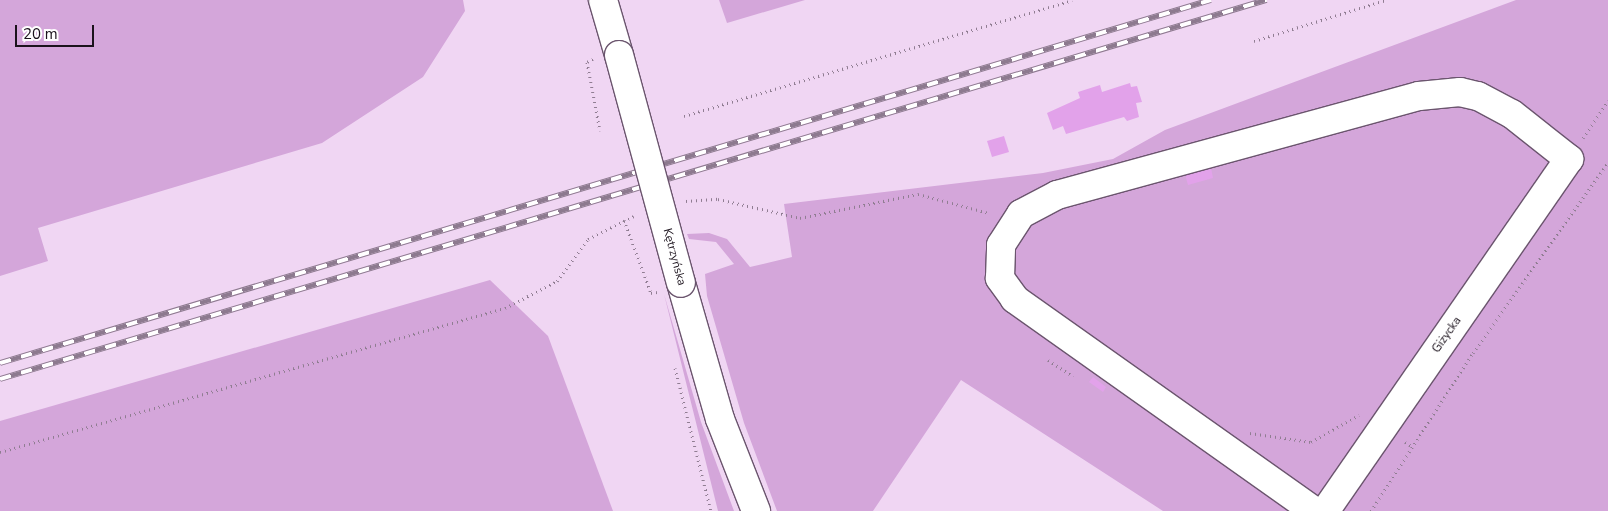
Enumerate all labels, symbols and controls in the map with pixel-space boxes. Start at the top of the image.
scale bar [18,15,96,47]
text: 20 m [23,24,58,44]
street label: Kętrzyńska [659,227,689,287]
street label: Giżycka [1429,314,1465,356]

